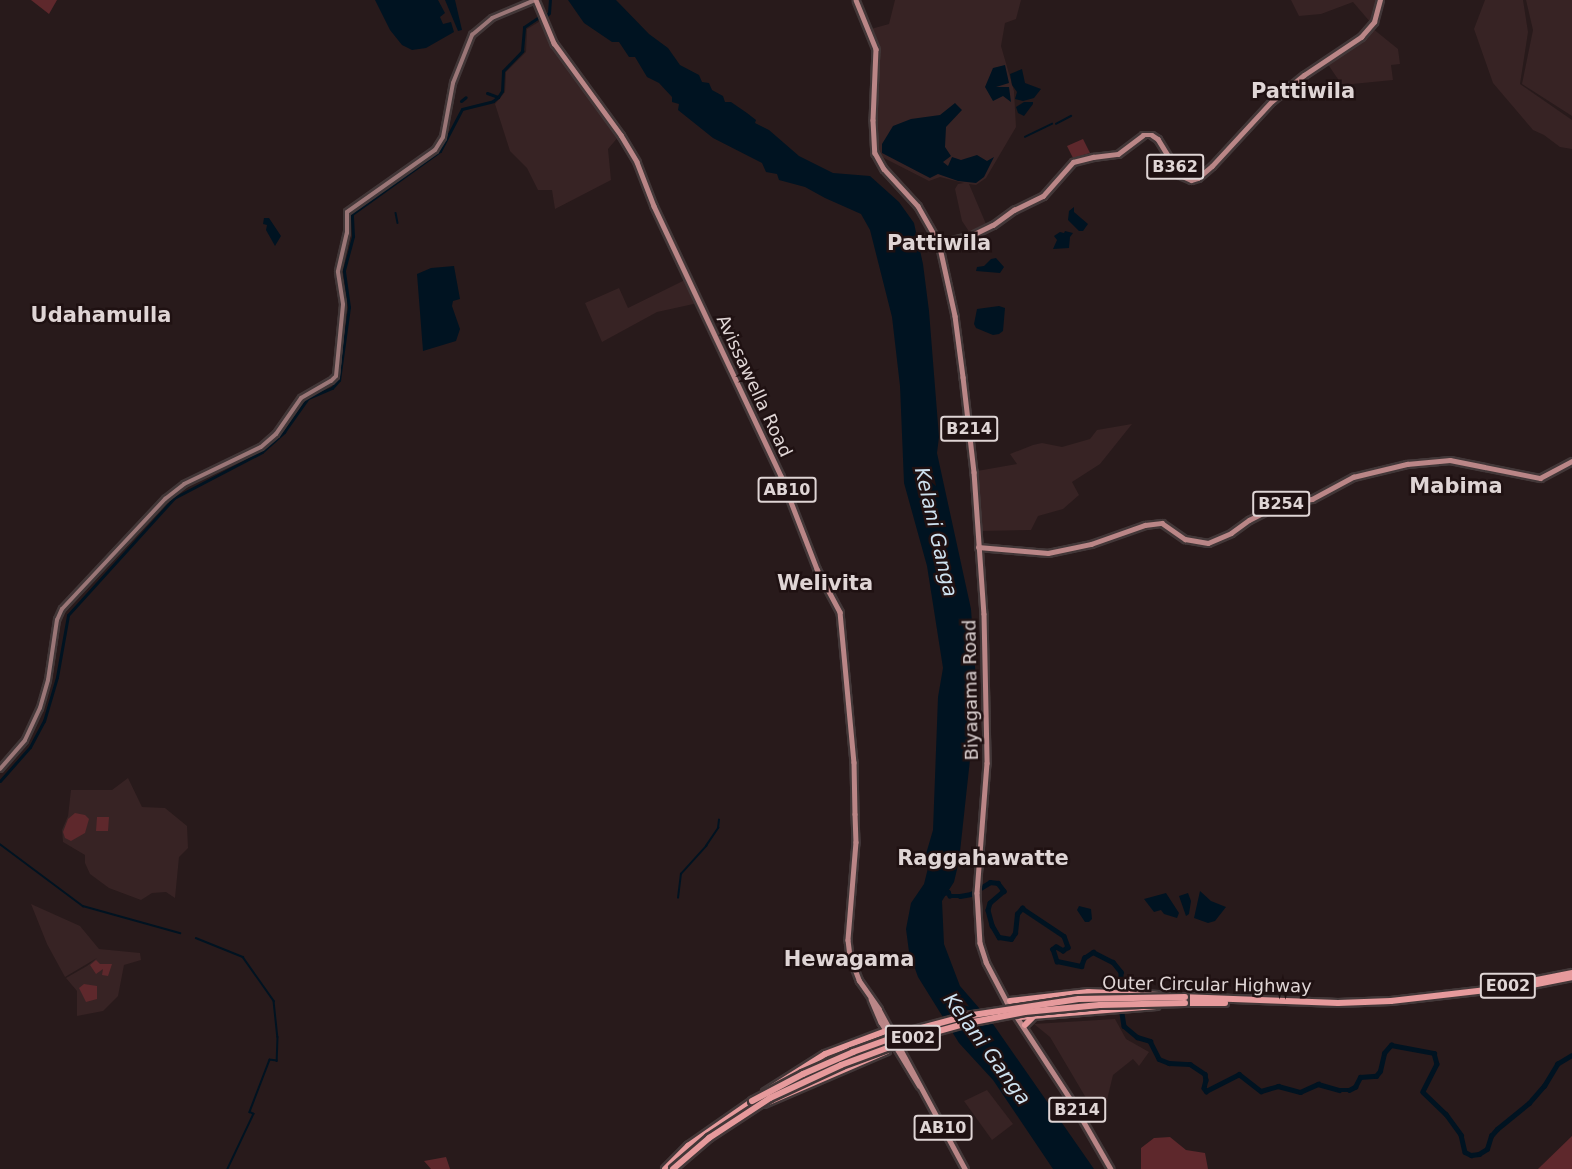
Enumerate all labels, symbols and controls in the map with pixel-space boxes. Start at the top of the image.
district label: Pattiwila [1251,78,1355,104]
road number: B362 [1145,154,1205,180]
district label: Pattiwila [887,230,991,256]
district label: Udahamulla [31,302,171,328]
street label: Avissawella Road [712,311,796,461]
road number: B214 [939,416,999,442]
water label: Kelani Ganga [909,465,963,599]
district label: Mabima [1409,473,1503,499]
road number: AB10 [757,477,817,503]
road number: B254 [1251,491,1311,517]
district label: Welivita [777,570,873,596]
street label: Biyagama Road [959,619,983,761]
district label: Raggahawatte [897,845,1069,871]
district label: Hewagama [784,946,914,972]
street label: Outer Circular Highway [1102,972,1312,998]
road number: E002 [1480,973,1537,999]
water label: Kelani Ganga [938,988,1036,1110]
road number: E002 [884,1025,942,1051]
road number: B214 [1047,1097,1107,1123]
road number: AB10 [913,1115,973,1141]

